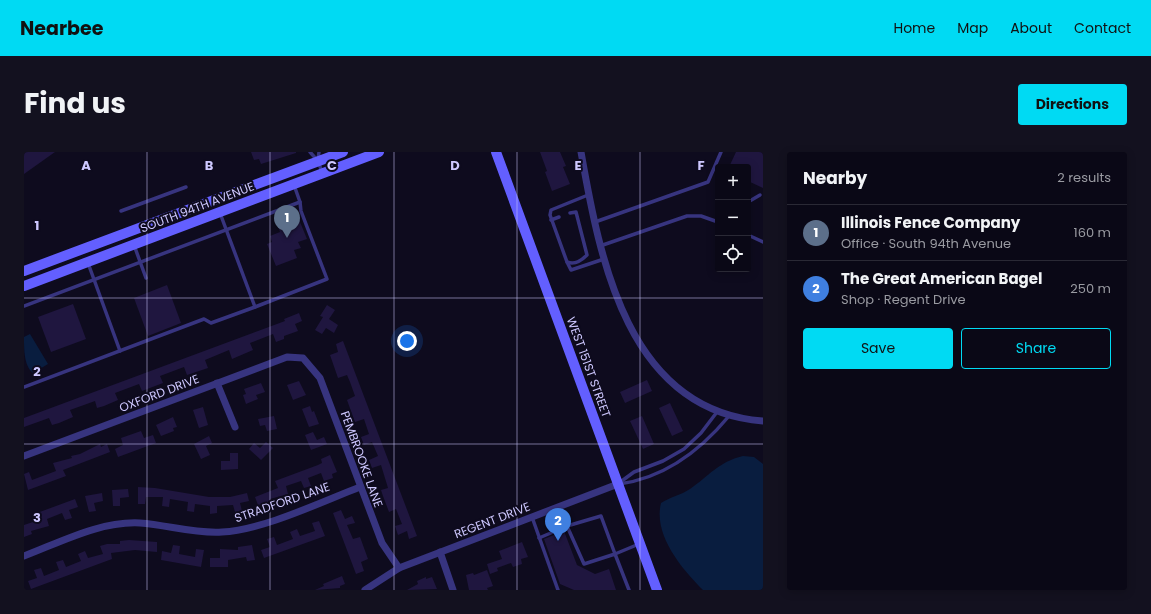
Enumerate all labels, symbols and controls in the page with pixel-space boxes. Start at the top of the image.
text: Nearbee [20,15,103,42]
text: Home [893,18,935,38]
text: Map [957,18,988,38]
text: About [1010,18,1052,38]
text: Contact [1074,18,1131,38]
text: Find us [24,84,126,123]
button: Directions [1018,84,1127,125]
text: A [81,156,91,175]
text: B [205,156,214,175]
text: C [327,156,337,175]
text: D [450,156,460,175]
text: E [574,156,582,175]
text: F [697,156,705,175]
map controls [715,164,751,272]
button: + [715,164,751,200]
text: Nearby [803,166,867,190]
text: 2 results [1057,168,1111,187]
street label: SOUTH 94TH AVENUE [138,177,256,237]
button: − [715,200,751,236]
pin: 1 [274,205,300,238]
text: Illinois Fence Company [841,212,1020,233]
text: 1 [35,216,39,235]
text: 1 [814,223,818,242]
text: 160 m [1074,223,1111,242]
text: Office · South 94th Avenue [841,234,1011,253]
button: locate [715,236,751,272]
text: The Great American Bagel [841,268,1042,289]
text: 2 [812,279,820,298]
text: 250 m [1070,279,1111,298]
text: Shop · Regent Drive [841,290,966,309]
street label: WEST 151ST STREET [563,314,615,420]
button: Save [803,328,953,369]
button: Share [961,328,1111,369]
your location [397,331,417,351]
text: 2 [33,362,41,381]
street label: OXFORD DRIVE [117,370,201,416]
street label: PEMBROOKE LANE [337,408,387,510]
street label: STRADFORD LANE [232,478,332,526]
street label: REGENT DRIVE [452,498,532,542]
text: 3 [33,508,41,527]
pin: 2 [545,508,571,541]

